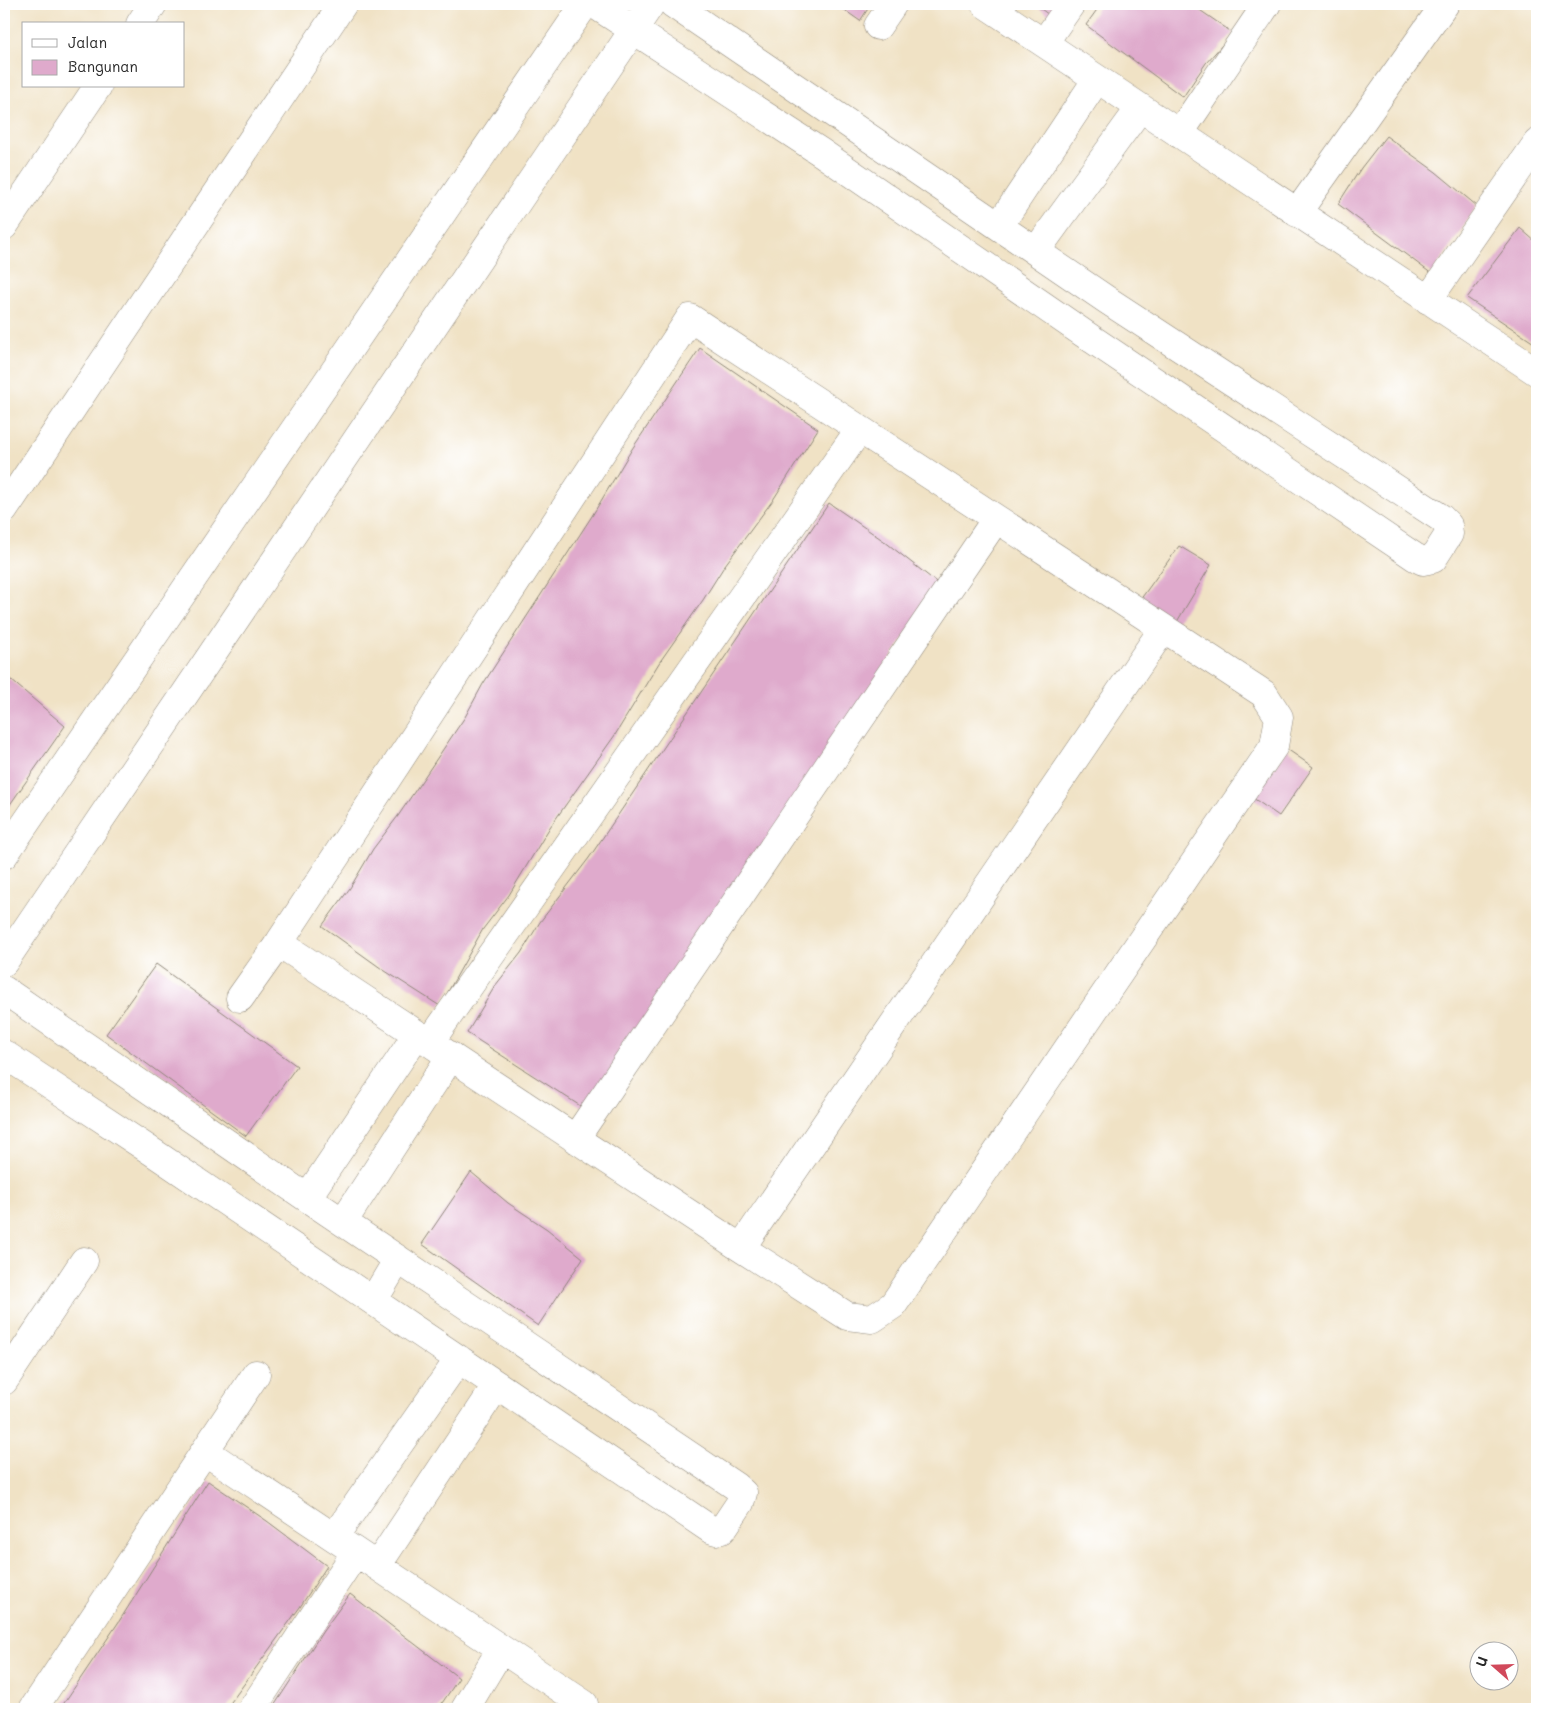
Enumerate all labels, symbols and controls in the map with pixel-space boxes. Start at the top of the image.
legend [22,22,185,88]
text: Jalan [68,32,107,52]
text: Bangunan [68,56,138,76]
north arrow [1468,1640,1518,1690]
text: U [1471,1654,1492,1669]

